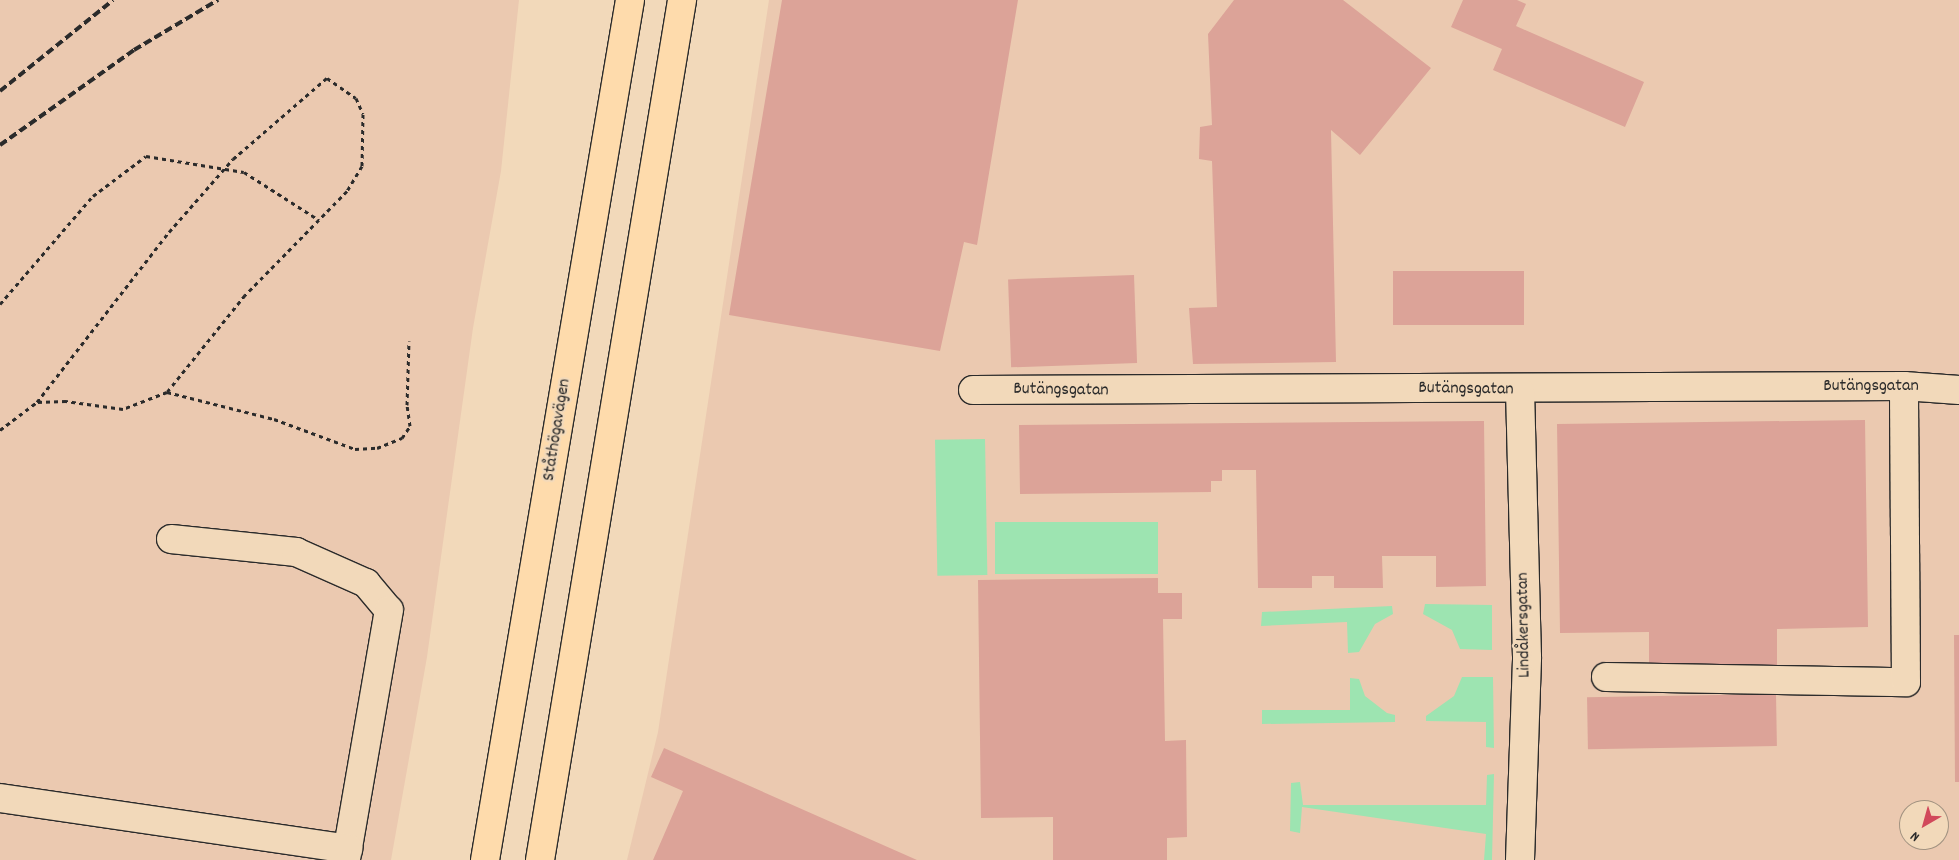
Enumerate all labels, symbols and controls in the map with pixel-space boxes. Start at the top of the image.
street label: Butängsgatan [1823,376,1919,398]
street label: Ståthögavägen [539,377,577,483]
street label: Butängsgatan [1418,378,1514,402]
street label: Butängsgatan [1013,379,1109,403]
street label: Lindåkersgatan [1513,572,1537,678]
north arrow [1899,800,1949,850]
text: N [1907,826,1924,846]

